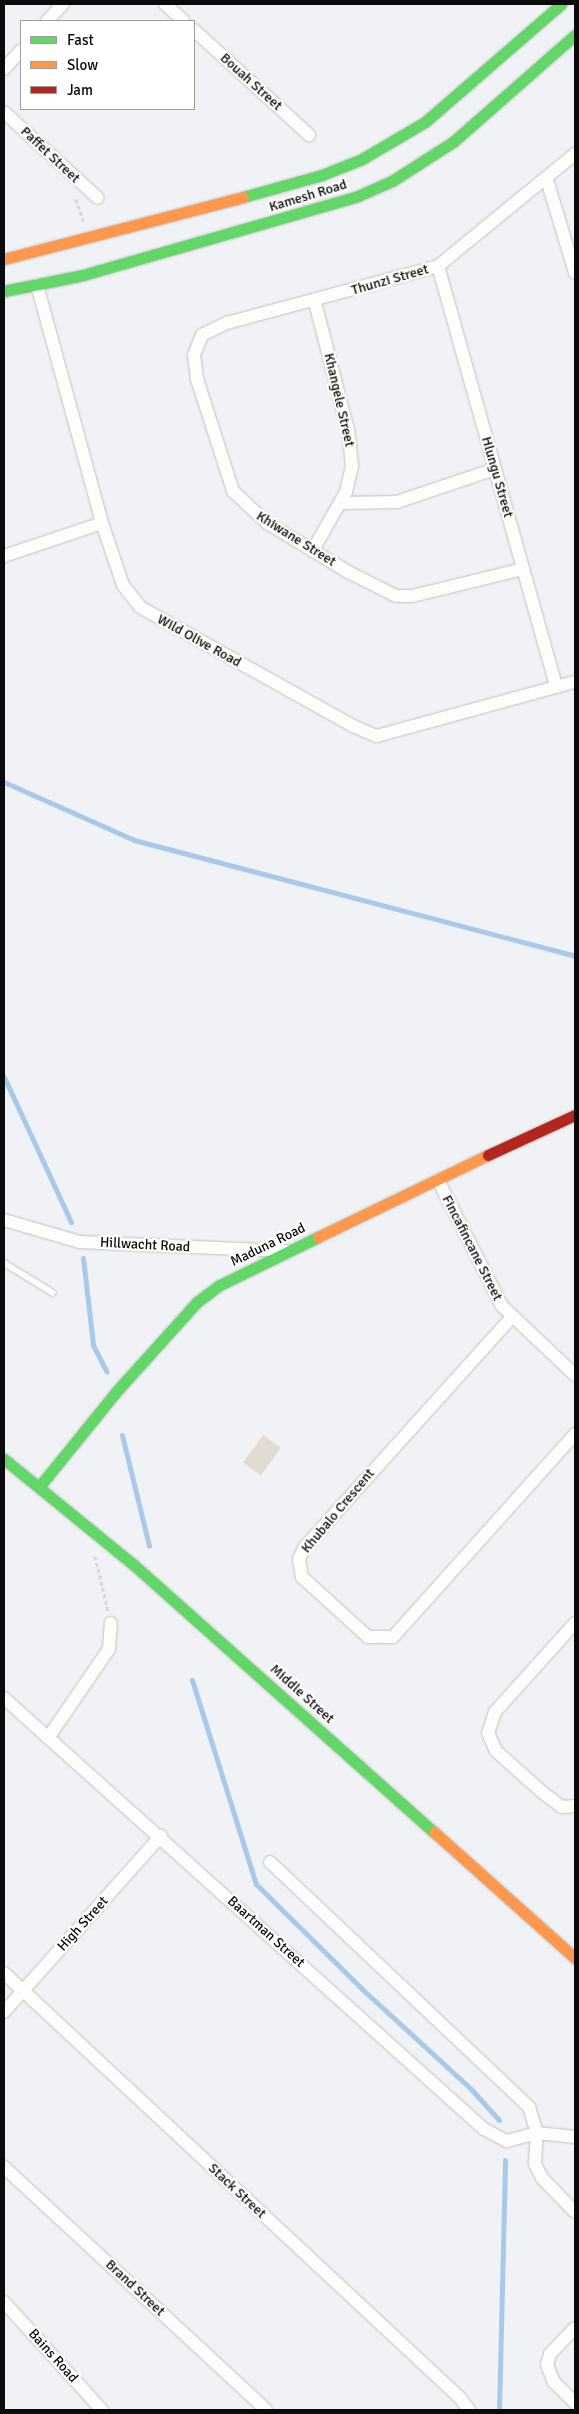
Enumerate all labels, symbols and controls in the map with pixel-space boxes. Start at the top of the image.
legend [20,20,195,110]
text: Fast [67,31,94,49]
street label: Bouah Street [217,50,285,114]
text: Slow [67,56,98,74]
text: Jam [67,81,93,99]
street label: Paffet Street [17,123,83,187]
street label: Kamesh Road [267,176,349,216]
street label: Thunzi Street [350,261,430,299]
street label: Khangele Street [320,352,358,448]
street label: Hlungu Street [477,435,517,519]
street label: Khiwane Street [253,508,339,570]
street label: Wild Olive Road [154,611,244,671]
street label: Fincafincane Street [438,1192,506,1304]
street label: Maduna Road [228,1220,308,1270]
street label: Hillwacht Road [99,1234,191,1256]
street label: Khubalo Crescent [298,1465,378,1557]
street label: Middle Street [266,1661,338,1727]
street label: High Street [54,1893,112,1955]
street label: Baartman Street [224,1893,308,1971]
street label: Stack Street [205,2160,269,2222]
street label: Brand Street [102,2256,168,2320]
street label: Bains Road [25,2326,81,2386]

